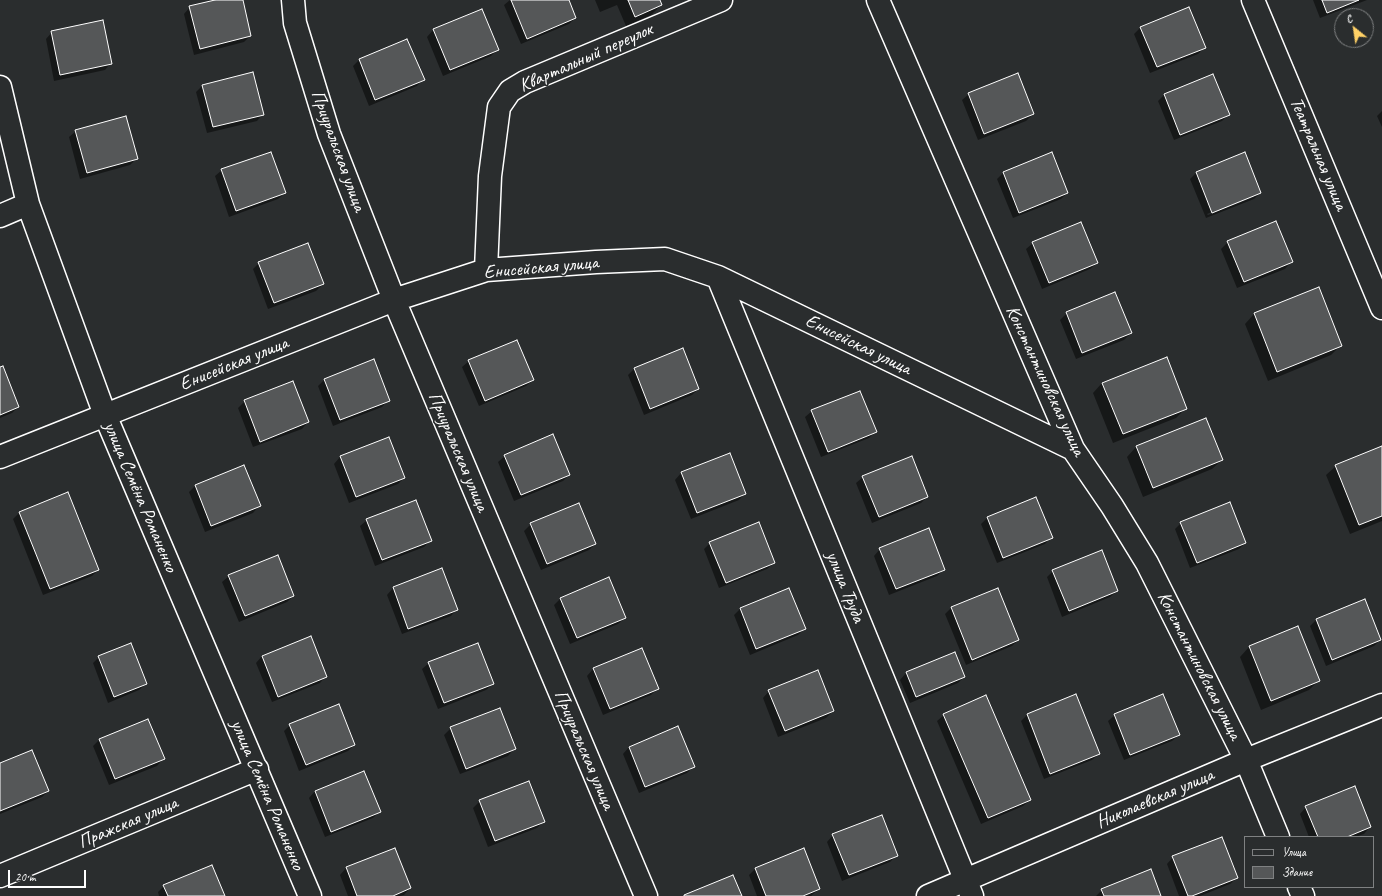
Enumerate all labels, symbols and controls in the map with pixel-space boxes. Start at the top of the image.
north arrow [1334,8,1374,48]
text: С [1343,11,1354,26]
street label: Квартальный переулок [516,18,656,98]
street label: Приуральская улица [305,87,371,215]
street label: Театральная улица [1284,94,1352,214]
street label: Енисейская улица [483,252,599,284]
street label: Константиновская улица [1000,302,1090,460]
street label: Енисейская улица [801,310,915,380]
street label: Енисейская улица [176,332,292,396]
street label: Приуральская улица [423,389,493,515]
street label: улица Семёна Романенко [98,418,182,576]
street label: улица Труда [820,548,870,626]
street label: Константиновская улица [1152,588,1246,744]
street label: Приуральская улица [549,687,619,813]
street label: улица Семёна Романенко [225,716,309,874]
street label: Николаевская улица [1093,764,1217,834]
street label: Пражская улица [75,792,181,854]
legend [1244,836,1374,888]
text: Улица [1282,844,1306,860]
scale bar [10,862,88,888]
text: Здание [1282,864,1312,880]
text: 20 m [15,869,35,885]

